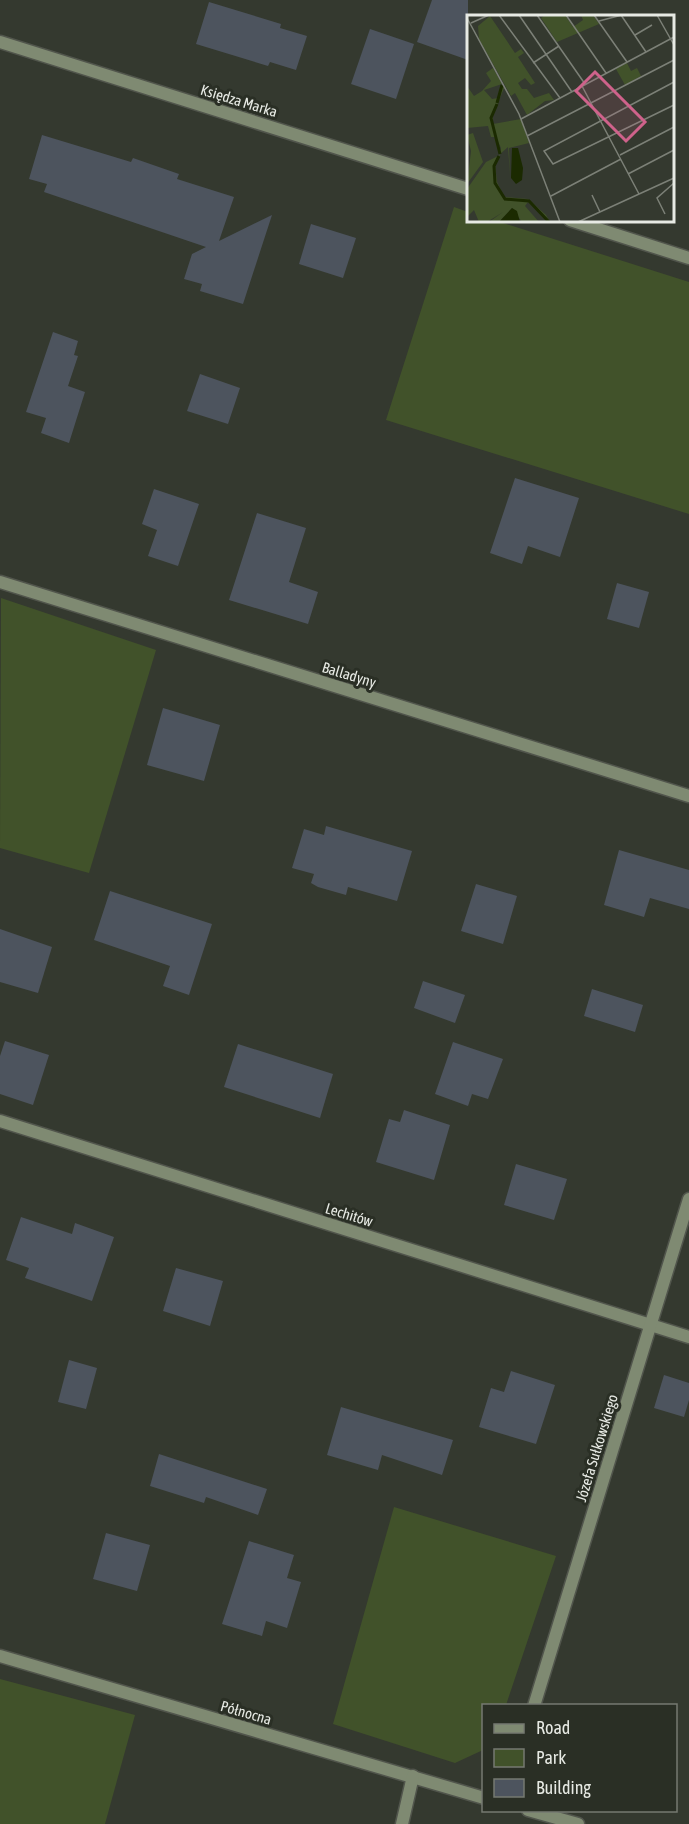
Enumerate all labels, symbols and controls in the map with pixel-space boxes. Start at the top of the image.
inset map [467,15,674,222]
street label: Księdza Marka [199,81,280,120]
street label: Balladyny [320,658,378,691]
street label: Lechitów [323,1199,375,1230]
street label: Józefa Sułkowskiego [572,1392,621,1504]
street label: Północna [219,1697,274,1728]
legend [482,1704,677,1812]
text: Road [536,1717,570,1738]
text: Park [536,1747,566,1768]
text: Building [536,1777,591,1798]

